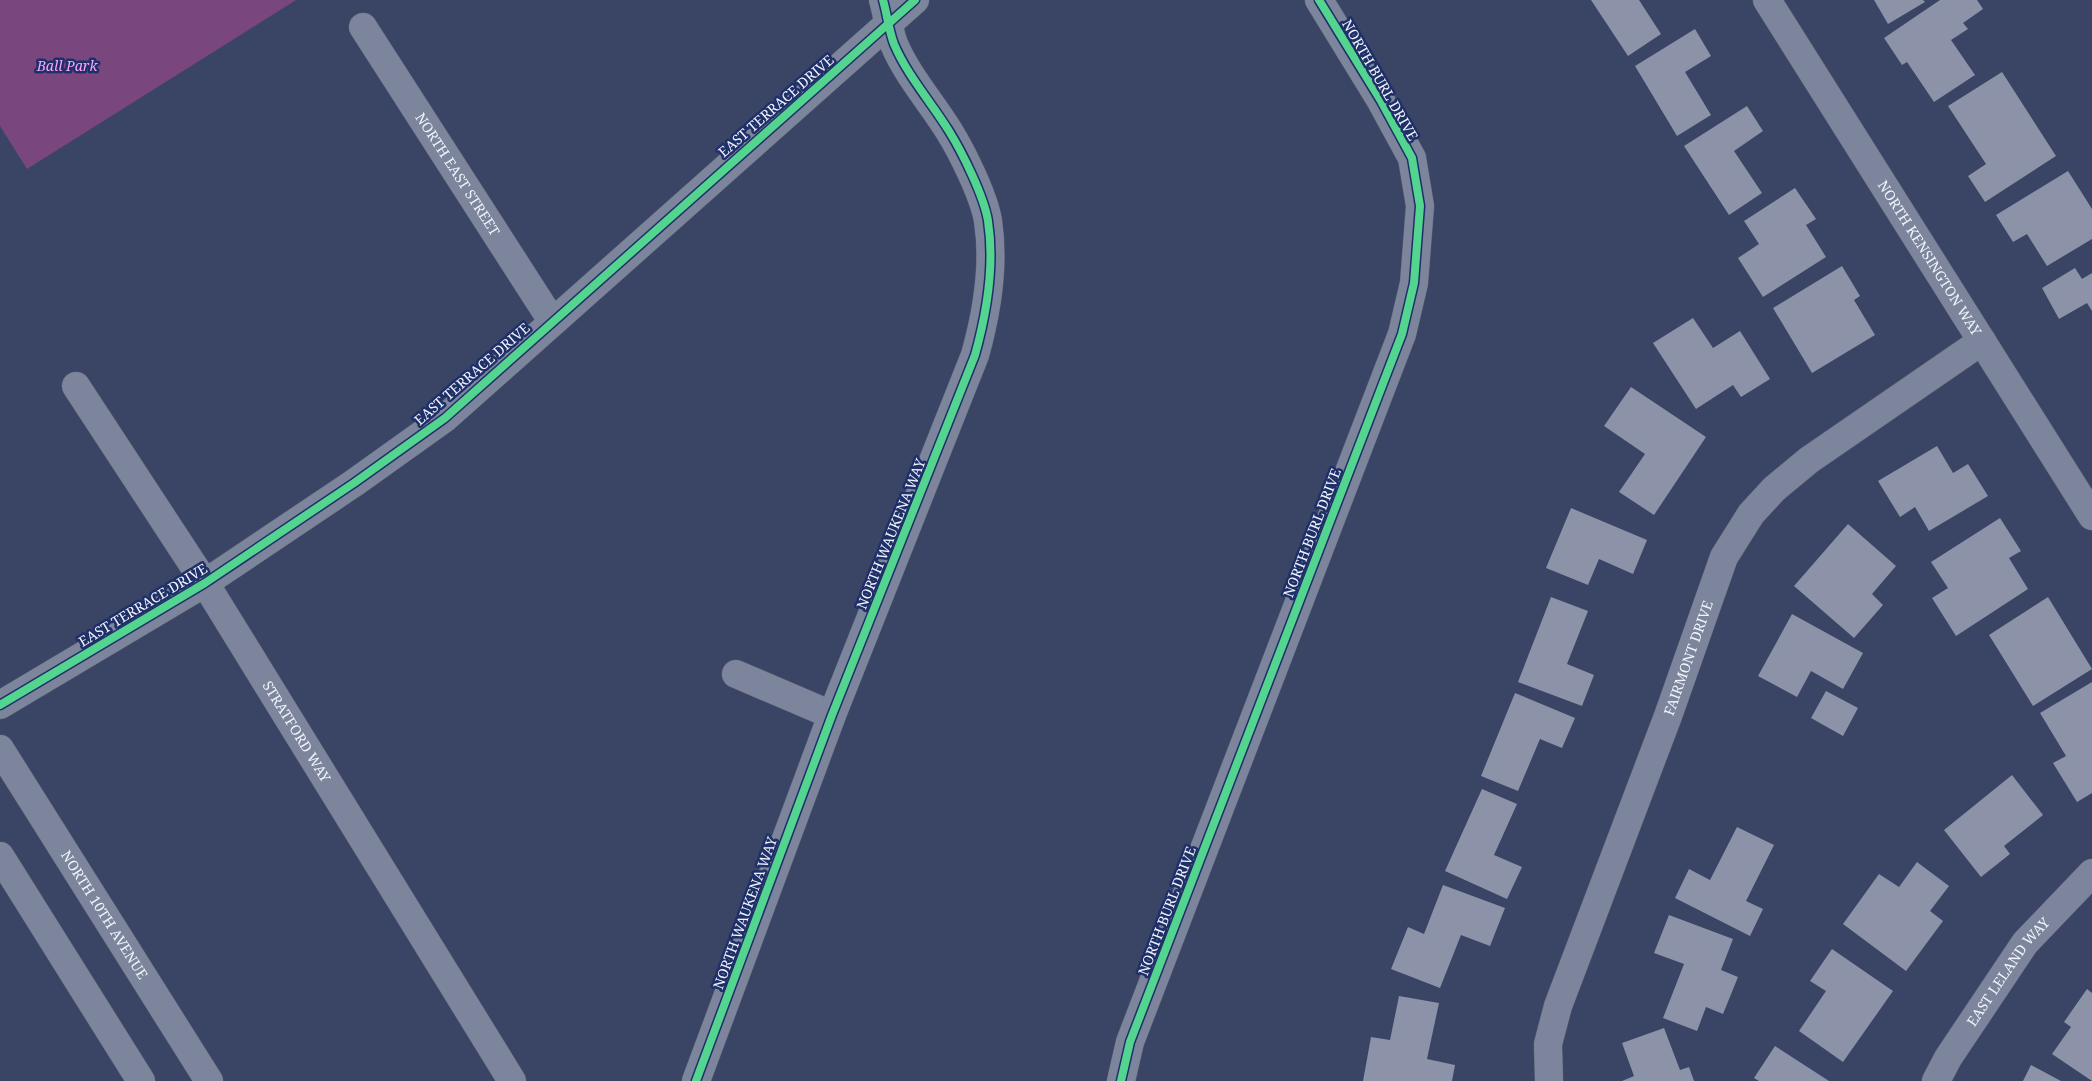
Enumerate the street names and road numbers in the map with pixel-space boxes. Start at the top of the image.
street label: NORTH BURL DRIVE [1338,16,1423,144]
street label: EAST TERRACE DRIVE [714,50,838,161]
street label: NORTH EAST STREET [411,109,505,239]
street label: NORTH KENSINGTON WAY [1874,177,1986,339]
street label: EAST TERRACE DRIVE [410,318,534,429]
street label: NORTH WAUKENA WAY [852,456,930,612]
street label: NORTH BURL DRIVE [1278,465,1345,600]
street label: EAST TERRACE DRIVE [75,558,211,651]
street label: FAIRMONT DRIVE [1659,597,1717,718]
street label: STRATFORD WAY [259,677,336,786]
street label: NORTH WAUKENA WAY [708,834,781,992]
street label: NORTH BURL DRIVE [1133,843,1200,978]
street label: NORTH 10TH AVENUE [57,847,153,983]
street label: EAST LELAND WAY [1962,913,2054,1030]

